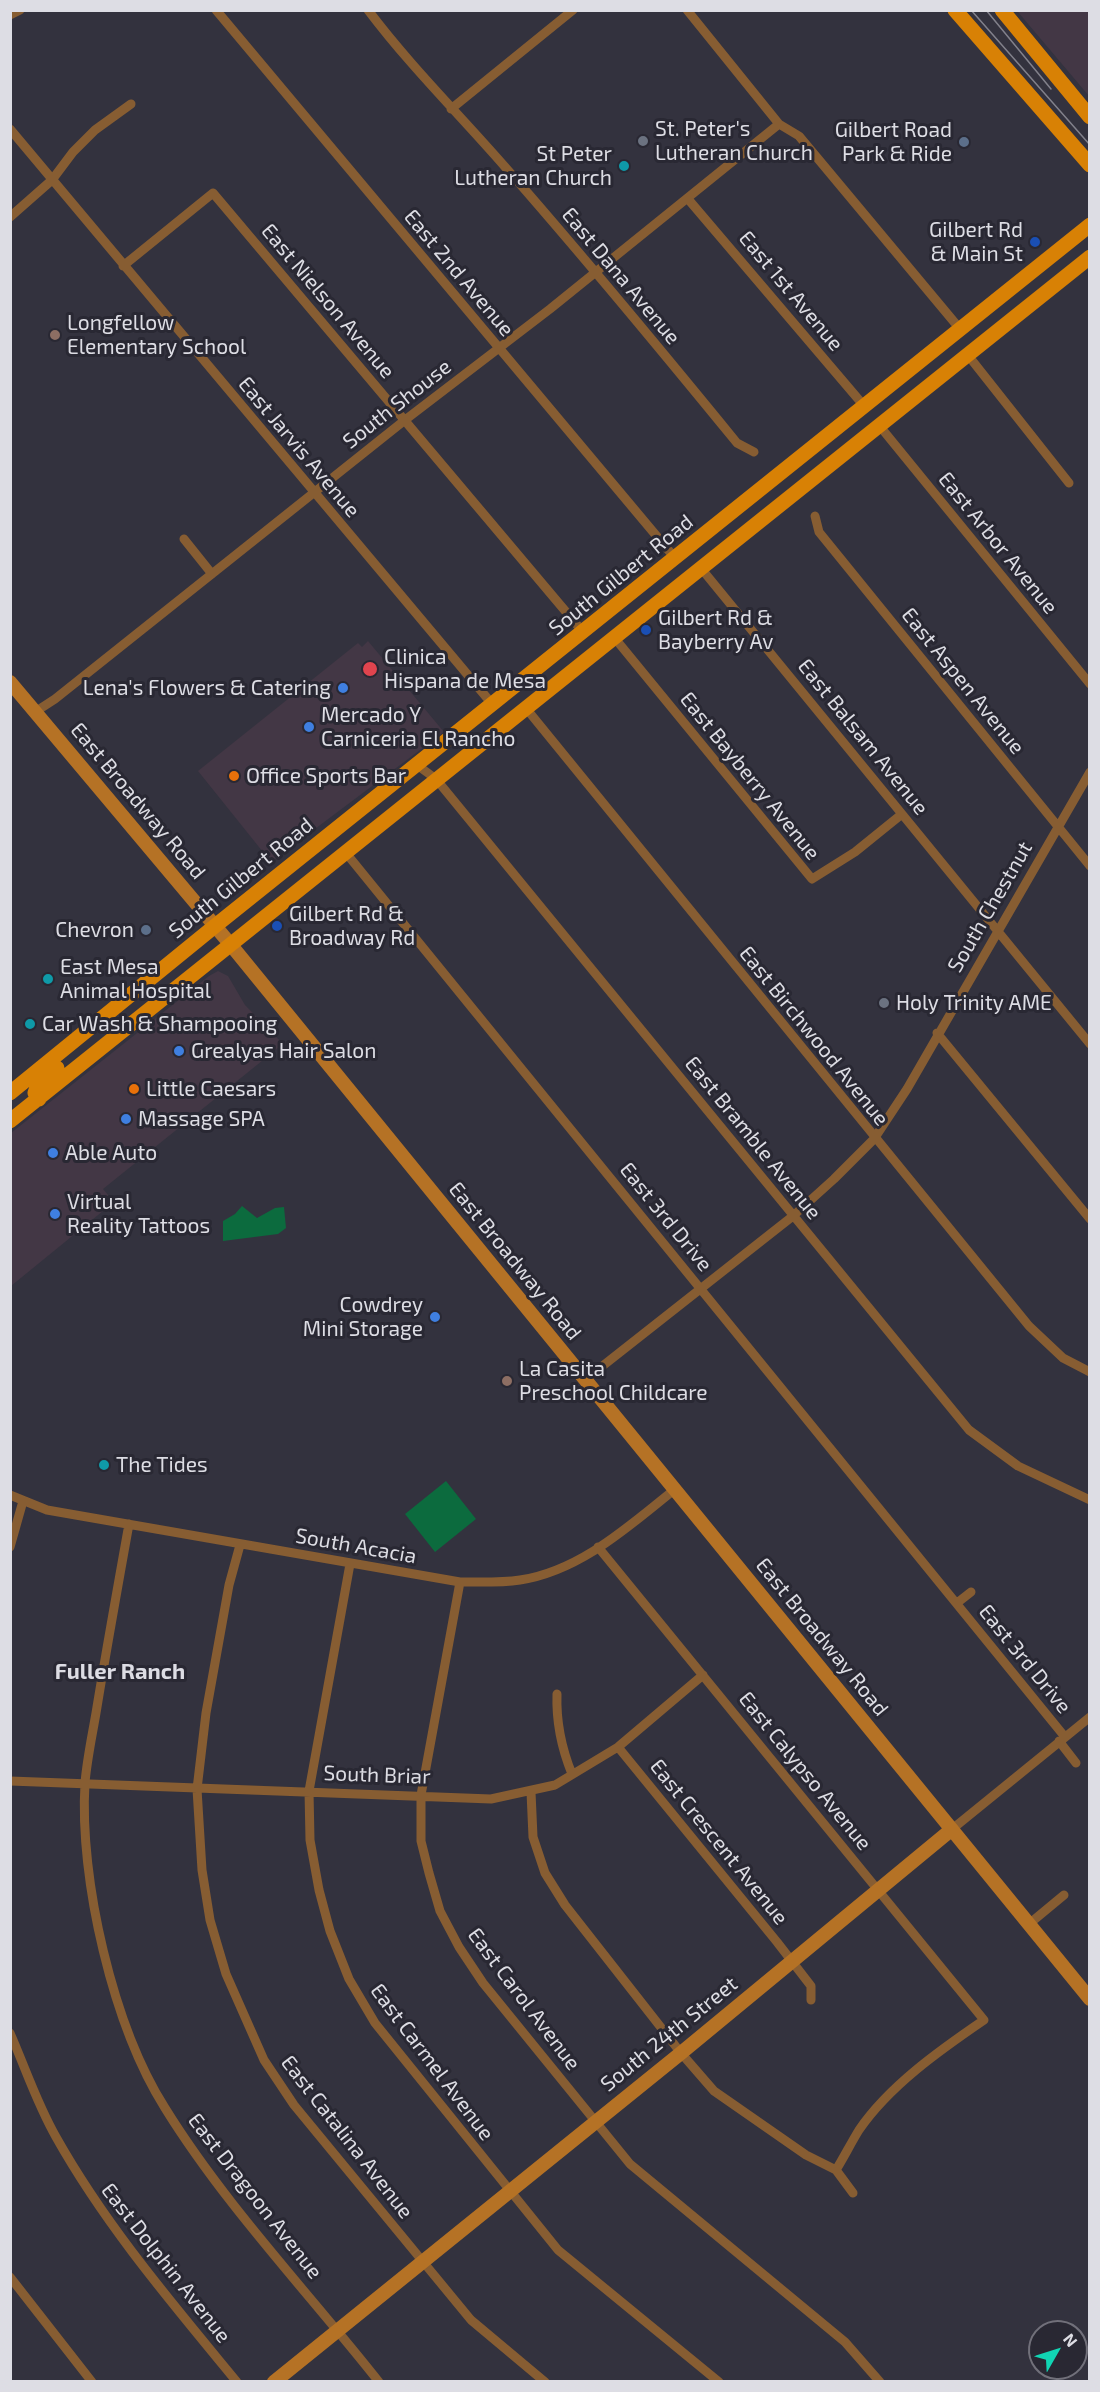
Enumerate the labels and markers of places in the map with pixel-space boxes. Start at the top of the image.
place label: St. Peter's Lutheran Church [655,116,813,166]
place label: Gilbert Road Park & Ride [835,117,952,167]
marker: St. Peter's Lutheran Church [636,134,650,148]
marker: Gilbert Road Park & Ride [957,135,971,149]
place label: St Peter Lutheran Church [454,141,612,191]
marker: St Peter Lutheran Church [617,159,631,173]
place label: Gilbert Rd & Main St [929,217,1023,267]
marker: Gilbert Rd & Main St [1028,235,1042,249]
place label: Longfellow Elementary School [67,310,246,360]
marker: Longfellow Elementary School [48,328,62,342]
place label: Gilbert Rd & Bayberry Av [658,605,773,655]
marker: Gilbert Rd & Bayberry Av [639,623,653,637]
place label: Clinica Hispana de Mesa [384,644,546,694]
marker: Clinica Hispana de Mesa [361,660,379,678]
place label: Lena's Flowers & Catering [83,675,331,701]
marker: Lena's Flowers & Catering [336,681,350,695]
place label: Mercado Y Carniceria El Rancho [321,702,515,752]
marker: Mercado Y Carniceria El Rancho [302,720,316,734]
place label: Office Sports Bar [246,763,406,789]
marker: Office Sports Bar [227,769,241,783]
place label: Gilbert Rd & Broadway Rd [289,901,415,951]
place label: Chevron [55,917,134,943]
marker: Gilbert Rd & Broadway Rd [270,919,284,933]
marker: Chevron [139,923,153,937]
place label: East Mesa Animal Hospital [60,954,211,1004]
marker: East Mesa Animal Hospital [41,972,55,986]
place label: Holy Trinity AME [896,990,1052,1016]
marker: Holy Trinity AME [877,996,891,1010]
place label: Car Wash & Shampooing [42,1011,277,1037]
marker: Car Wash & Shampooing [23,1017,37,1031]
place label: Grealyas Hair Salon [191,1038,376,1064]
marker: Grealyas Hair Salon [172,1044,186,1058]
place label: Little Caesars [146,1076,276,1102]
marker: Little Caesars [127,1082,141,1096]
place label: Massage SPA [138,1106,265,1132]
marker: Massage SPA [119,1112,133,1126]
place label: Able Auto [65,1140,157,1166]
marker: Able Auto [46,1146,60,1160]
place label: Virtual Reality Tattoos [67,1189,210,1239]
marker: Virtual Reality Tattoos [48,1207,62,1221]
place label: Cowdrey Mini Storage [303,1292,423,1342]
marker: Cowdrey Mini Storage [428,1310,442,1324]
place label: La Casita Preschool Childcare [519,1356,708,1406]
marker: La Casita Preschool Childcare [500,1374,514,1388]
place label: The Tides [116,1452,208,1478]
marker: The Tides [97,1458,111,1472]

